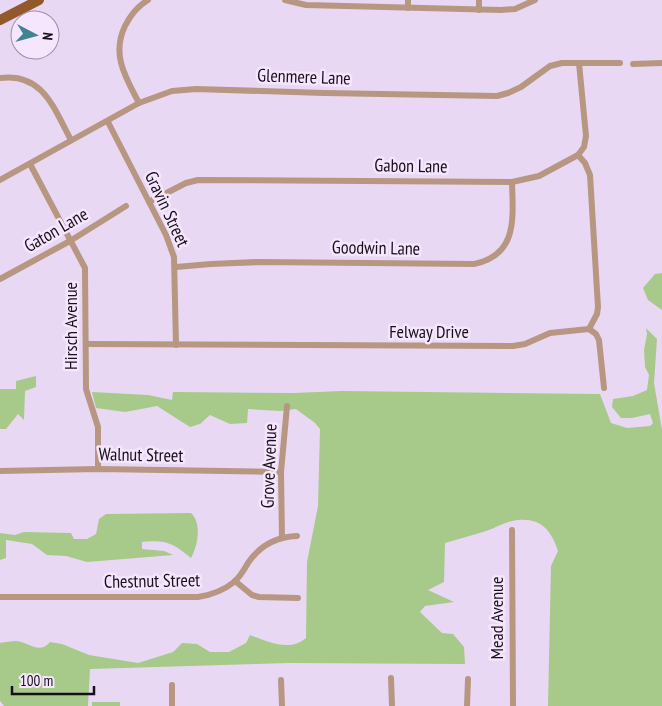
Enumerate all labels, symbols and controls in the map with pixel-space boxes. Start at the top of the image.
north arrow [10,10,60,60]
text: N [39,32,57,41]
street label: Glenmere Lane [257,63,351,90]
street label: Gabon Lane [374,153,448,178]
street label: Gravin Street [140,167,195,250]
street label: Gaton Lane [20,202,92,257]
street label: Goodwin Lane [332,235,420,260]
street label: Hirsch Avenue [59,282,82,370]
street label: Felway Drive [389,320,469,343]
street label: Grove Avenue [256,423,281,509]
street label: Walnut Street [99,442,184,467]
street label: Chestnut Street [104,568,200,593]
street label: Mead Avenue [485,577,508,659]
scale bar [12,664,95,696]
text: 100 m [20,671,53,690]

